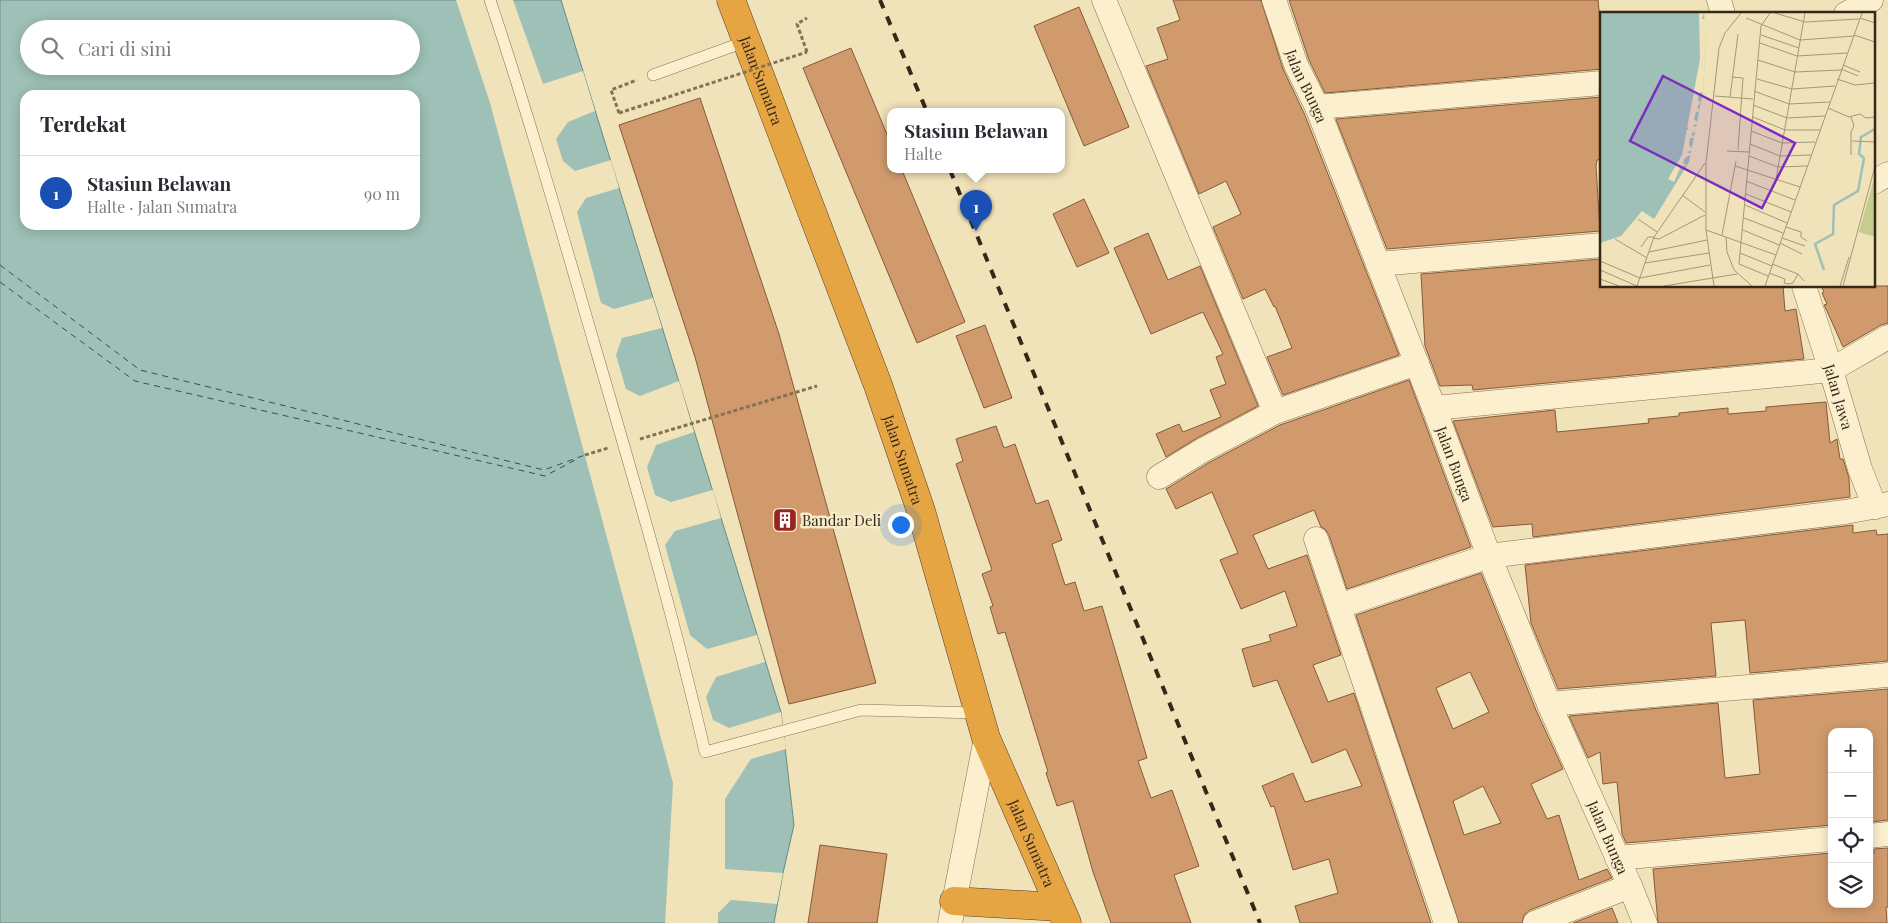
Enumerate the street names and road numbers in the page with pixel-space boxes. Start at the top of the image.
street label: Jalan Sumatra [735,32,788,128]
street label: Jalan Bunga [1281,46,1332,126]
street label: Jalan Jawa [1819,360,1858,432]
street label: Jalan Sumatra [879,411,928,508]
street label: Jalan Bunga [1431,422,1478,505]
street label: Jalan Sumatra [1004,795,1060,890]
street label: Jalan Bunga [1583,796,1634,878]

